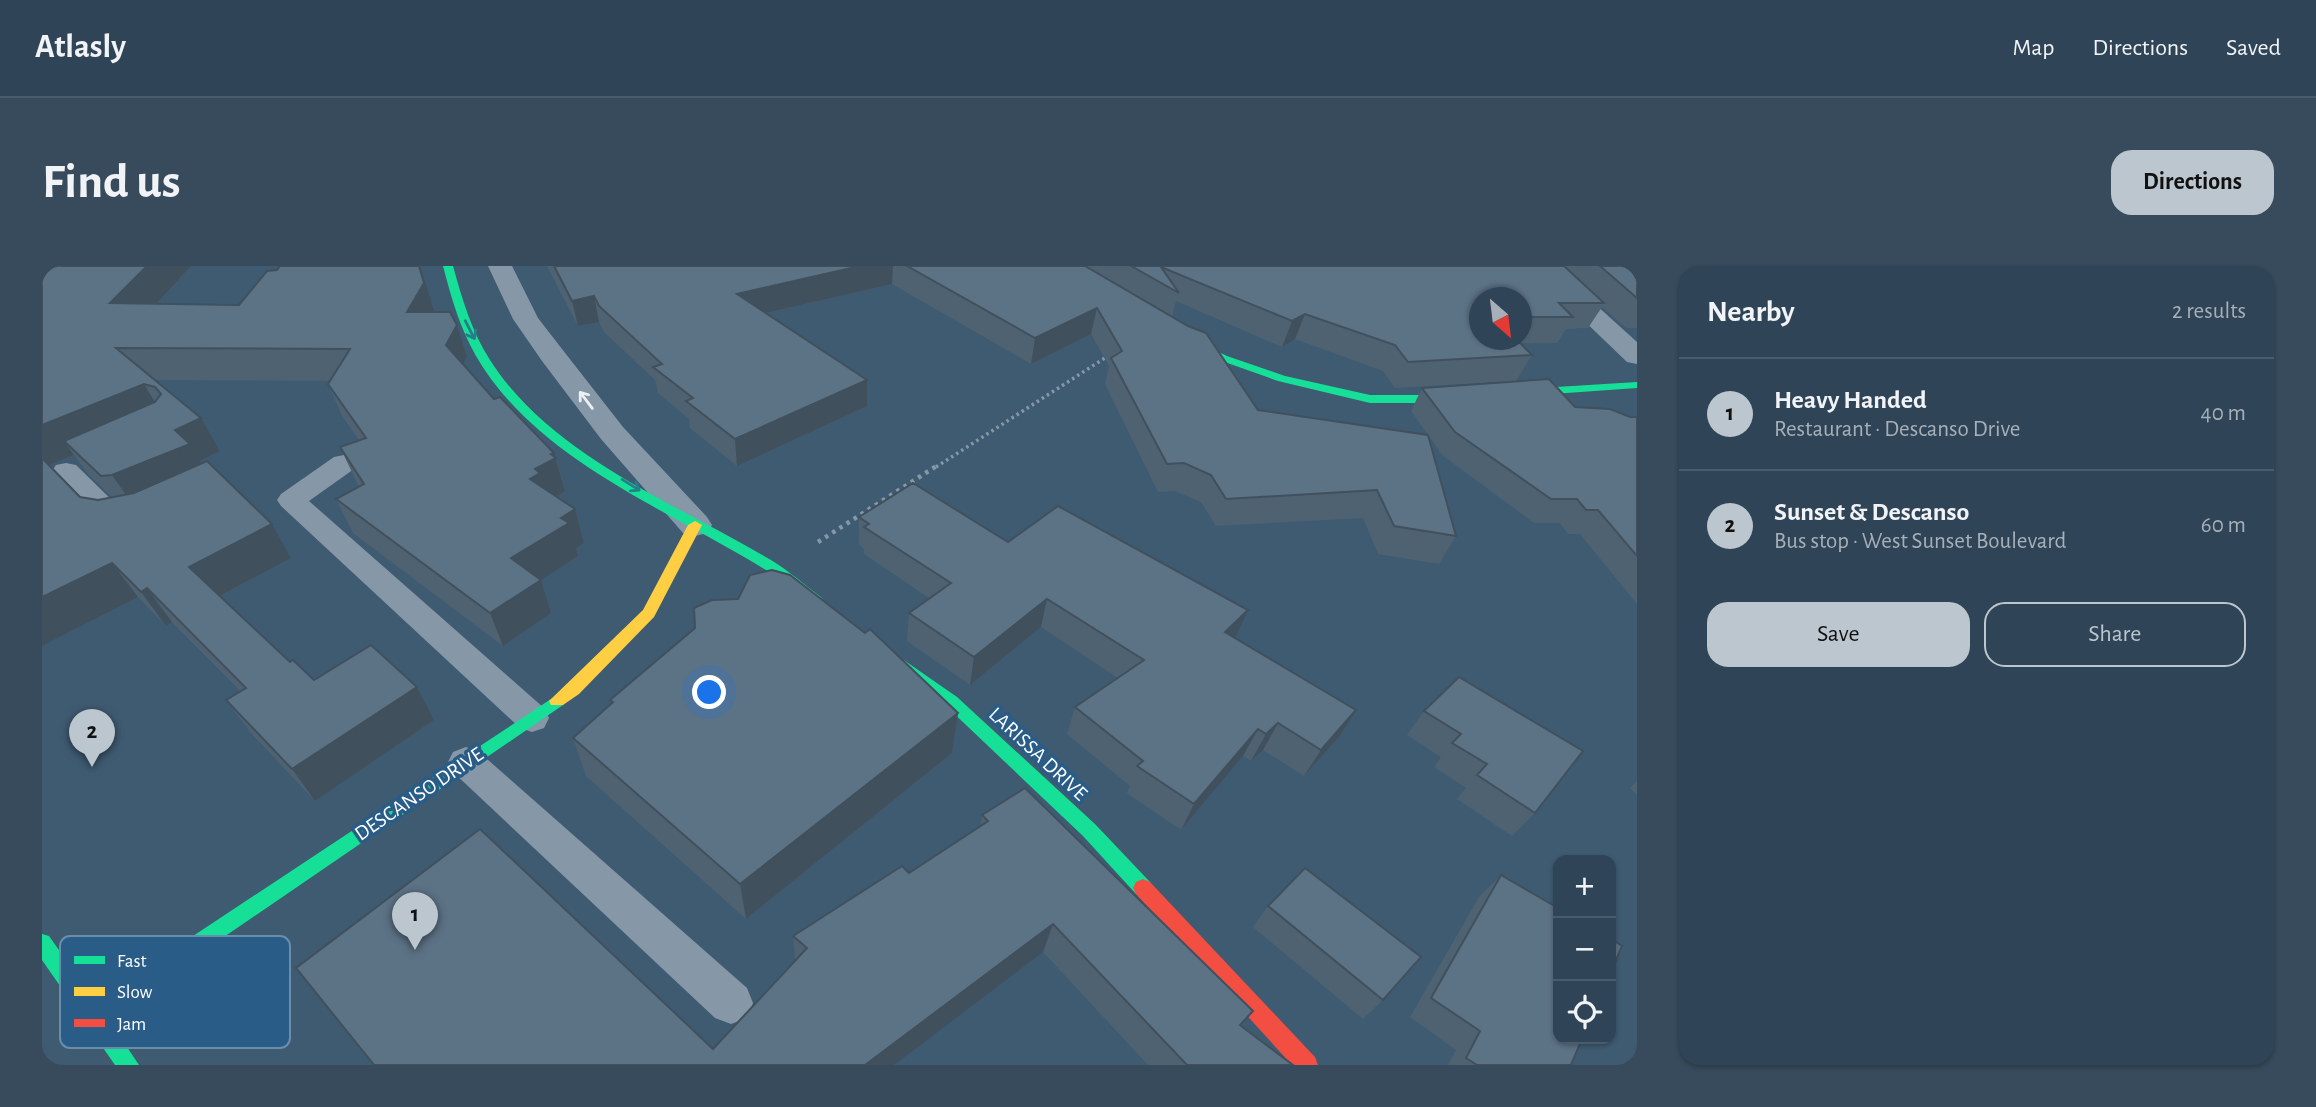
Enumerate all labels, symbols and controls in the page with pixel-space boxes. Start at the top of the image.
text: Atlasly [35,31,126,64]
text: Map [2012,36,2054,60]
text: Directions [2092,36,2188,60]
text: Saved [2226,36,2281,60]
button: Directions [2111,150,2274,215]
text: Find us [42,158,181,207]
north arrow [1469,287,1532,350]
text: Nearby [1707,297,1795,327]
text: 2 results [2172,300,2246,323]
one-way arrow [464,319,478,340]
text: Heavy Handed [1774,387,1927,413]
one-way arrow [579,391,594,410]
text: 1 [1726,402,1734,425]
text: 40 m [2201,402,2246,425]
text: Restaurant · Descanso Drive [1774,418,2020,441]
one-way arrow [621,478,640,493]
text: Sunset & Descanso [1774,499,1969,525]
text: 2 [1725,514,1735,537]
text: 60 m [2201,514,2246,537]
text: Bus stop · West Sunset Boulevard [1774,530,2067,553]
button: Save [1707,602,1970,667]
button: Share [1984,602,2246,667]
your location [692,675,726,709]
street label: LARISSA DRIVE [985,703,1091,805]
pin: 2 [69,709,115,767]
street label: DESCANSO DRIVE [351,743,487,845]
map controls [1553,855,1616,1044]
button: + [1553,855,1616,918]
pin: 1 [392,892,438,950]
button: − [1553,918,1616,981]
legend [60,936,290,1048]
text: Fast [117,952,147,971]
button: locate [1553,981,1616,1044]
text: Slow [117,983,153,1002]
text: Jam [117,1015,146,1034]

